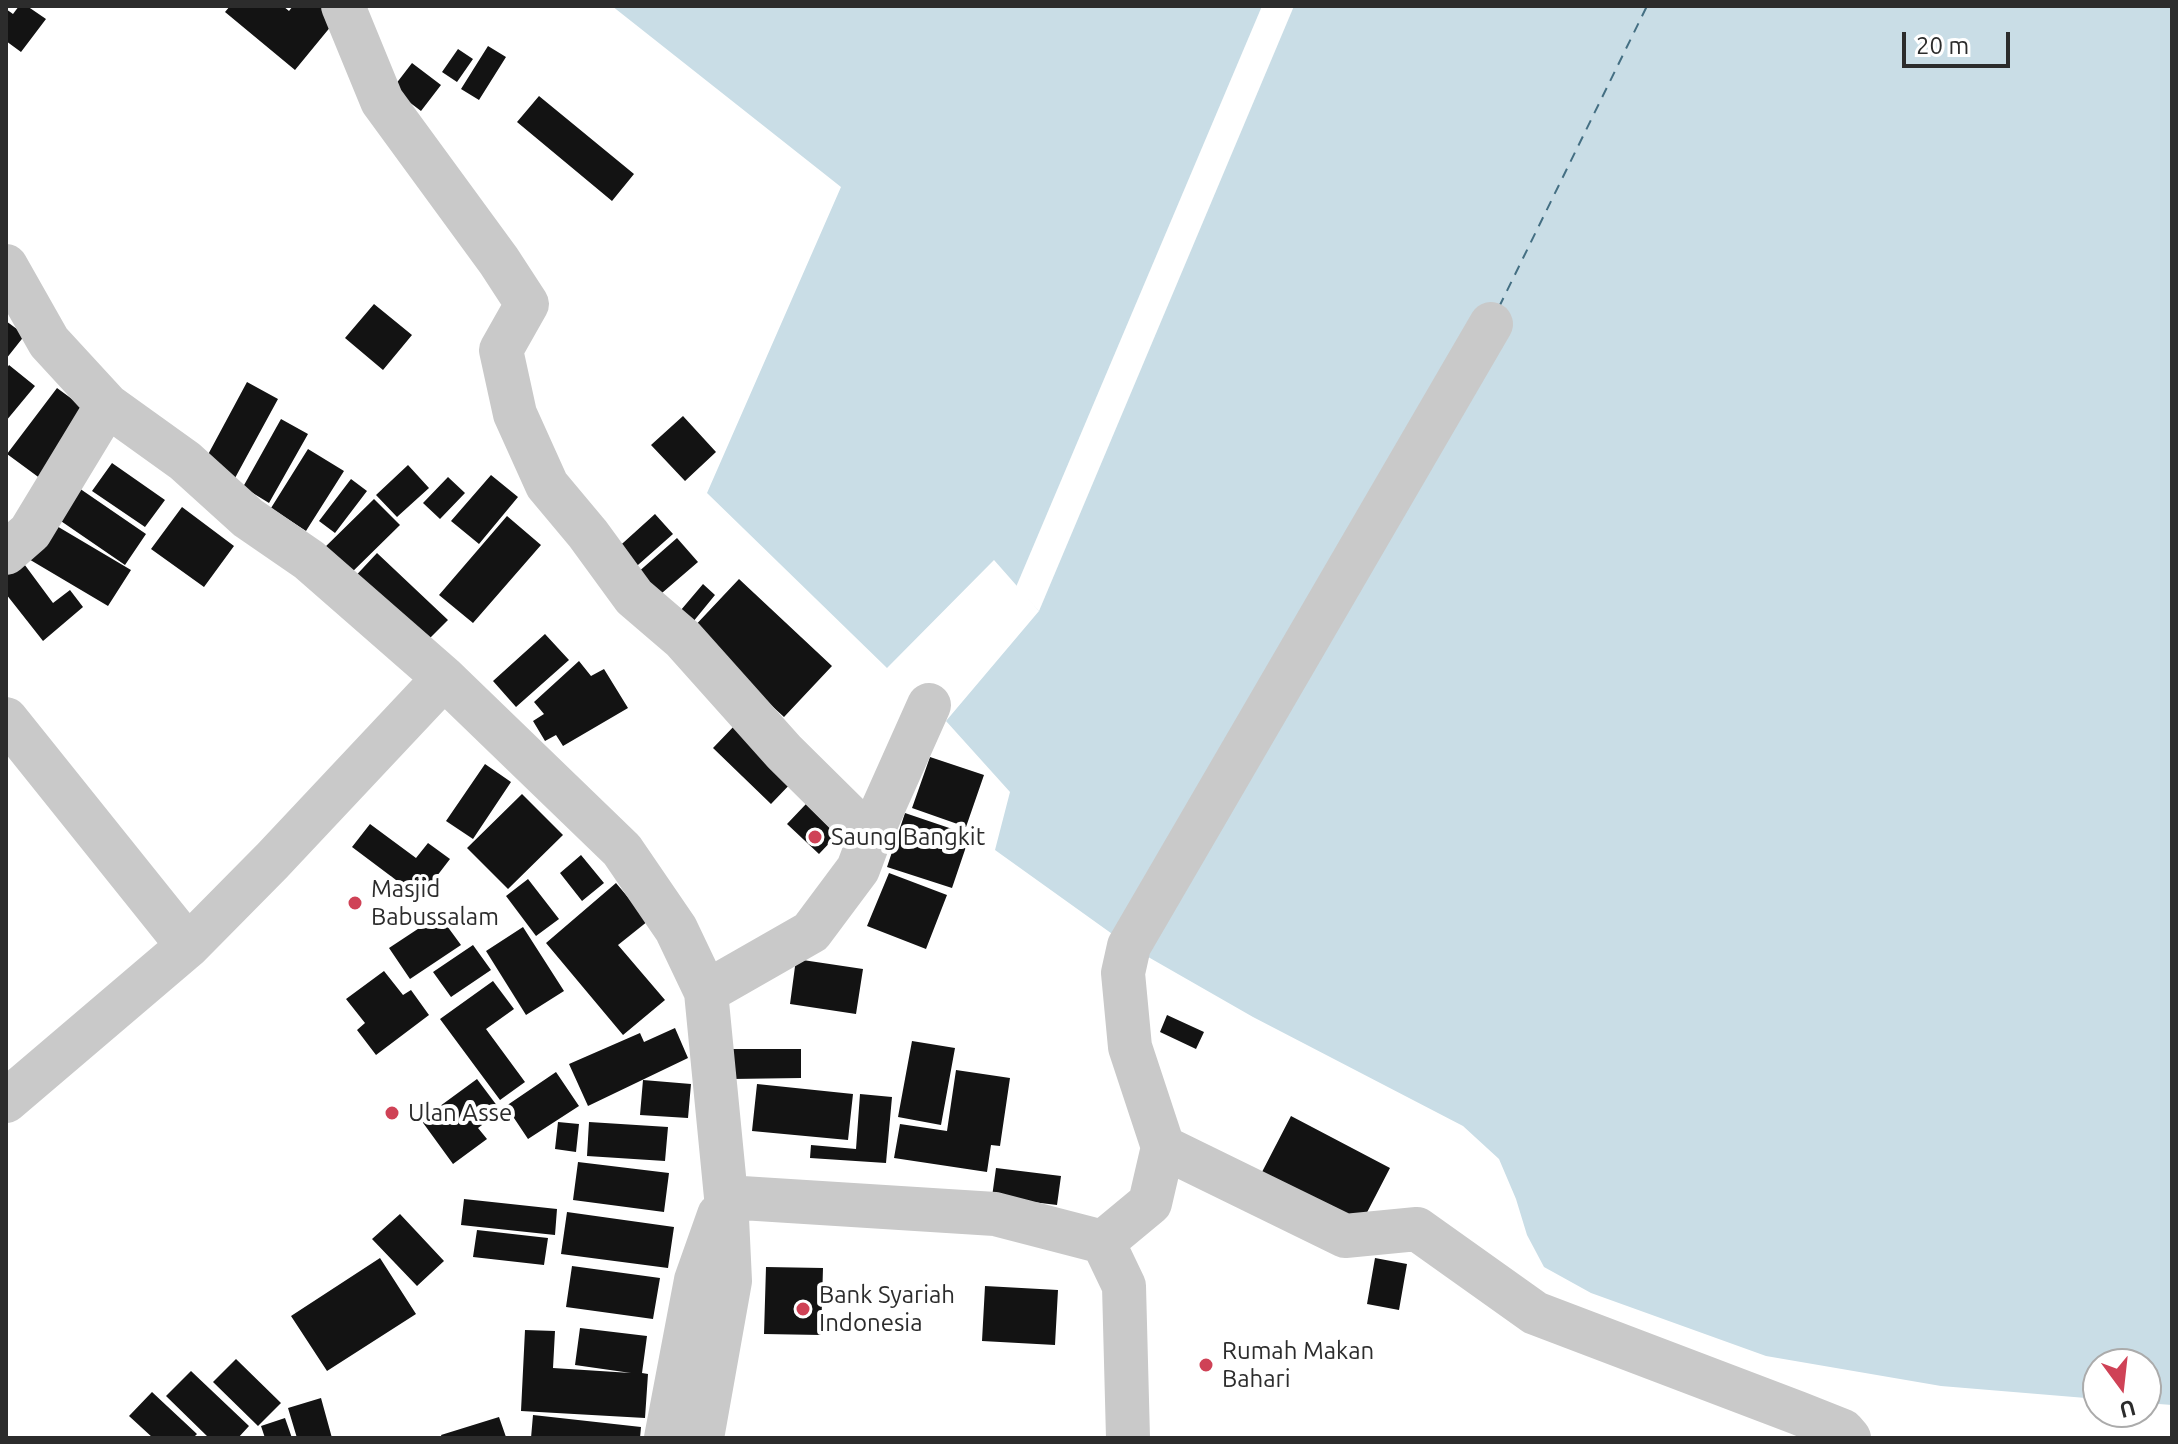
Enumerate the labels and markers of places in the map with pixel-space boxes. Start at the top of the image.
place label: Saung Bangkit [831,823,985,851]
marker: Saung Bangkit [806,828,824,846]
place label: Masjid Babussalam [371,875,499,931]
marker: Masjid Babussalam [346,894,364,912]
place label: Ulan Asse [408,1099,512,1127]
marker: Ulan Asse [383,1104,401,1122]
place label: Bank Syariah Indonesia [819,1281,955,1337]
marker: Bank Syariah Indonesia [794,1300,812,1318]
place label: Rumah Makan Bahari [1222,1337,1374,1393]
marker: Rumah Makan Bahari [1197,1356,1215,1374]

